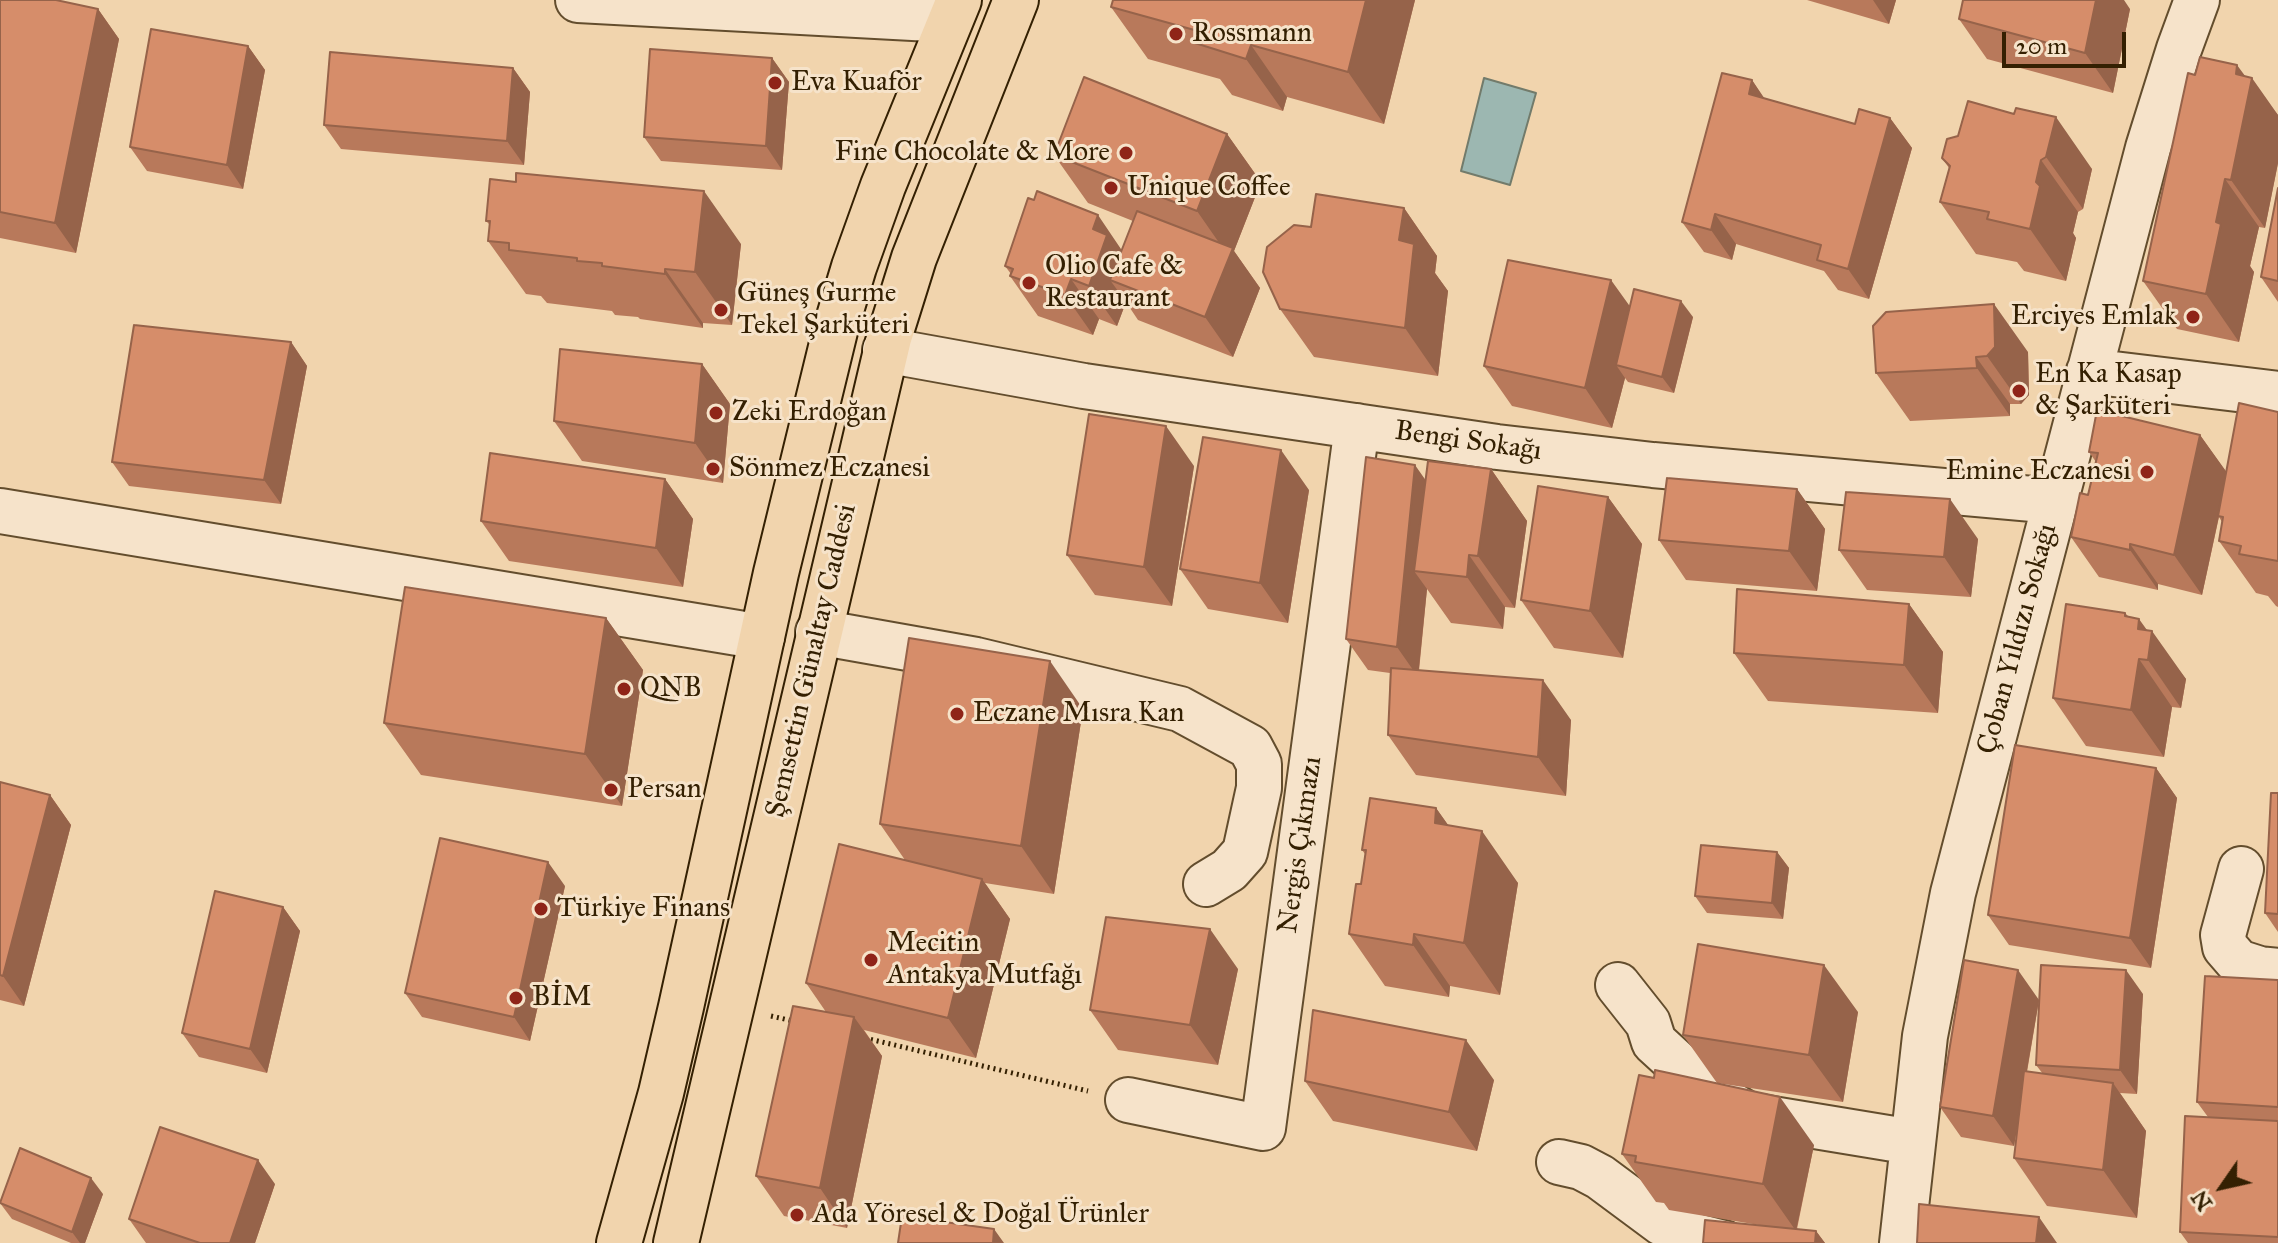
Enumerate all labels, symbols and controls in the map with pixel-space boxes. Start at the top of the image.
scale bar [2006,16,2130,66]
place label: Rossmann [1192,17,1312,51]
marker: Rossmann [1167,25,1185,43]
text: 20 m [2016,31,2067,61]
place label: Eva Kuaför [791,66,922,100]
marker: Eva Kuaför [766,74,784,92]
place label: Fine Chocolate & More [835,136,1110,170]
marker: Fine Chocolate & More [1117,144,1135,162]
place label: Unique Coffee [1127,171,1291,205]
marker: Unique Coffee [1102,179,1120,197]
place label: Olio Cafe & Restaurant [1045,250,1183,316]
marker: Olio Cafe & Restaurant [1020,274,1038,292]
place label: Güneş Gurme Tekel Şarküteri [737,277,909,343]
place label: Erciyes Emlak [2011,300,2177,334]
marker: Güneş Gurme Tekel Şarküteri [712,301,730,319]
marker: Erciyes Emlak [2184,308,2202,326]
place label: En Ka Kasap & Şarküteri [2035,358,2182,424]
marker: En Ka Kasap & Şarküteri [2010,382,2028,400]
place label: Zeki Erdoğan [732,396,887,430]
marker: Zeki Erdoğan [707,404,725,422]
street label: Bengi Sokağı [1392,415,1544,469]
place label: Sönmez Eczanesi [729,452,930,486]
place label: Emine Eczanesi [1946,455,2131,489]
marker: Sönmez Eczanesi [704,460,722,478]
marker: Emine Eczanesi [2138,463,2156,481]
street label: Şemsettin Günaltay Caddesi [760,501,864,821]
street label: Çoban Yıldızı Sokağı [1971,520,2065,758]
place label: QNB [640,672,702,706]
marker: QNB [615,680,633,698]
place label: Eczane Mısra Kan [973,697,1184,731]
marker: Eczane Mısra Kan [948,705,966,723]
street label: Nergis Çıkmazı [1272,754,1330,936]
place label: Persan [627,773,702,807]
marker: Persan [602,781,620,799]
place label: Türkiye Finans [557,892,730,926]
marker: Türkiye Finans [532,900,550,918]
place label: Mecitin Antakya Mutfağı [887,927,1082,993]
marker: Mecitin Antakya Mutfağı [862,951,880,969]
place label: BİM [532,981,591,1015]
marker: BİM [507,989,525,1007]
north arrow [2182,1147,2262,1227]
text: N [2185,1185,2218,1216]
place label: Ada Yöresel & Doğal Ürünler [813,1198,1149,1232]
marker: Ada Yöresel & Doğal Ürünler [788,1206,806,1224]

